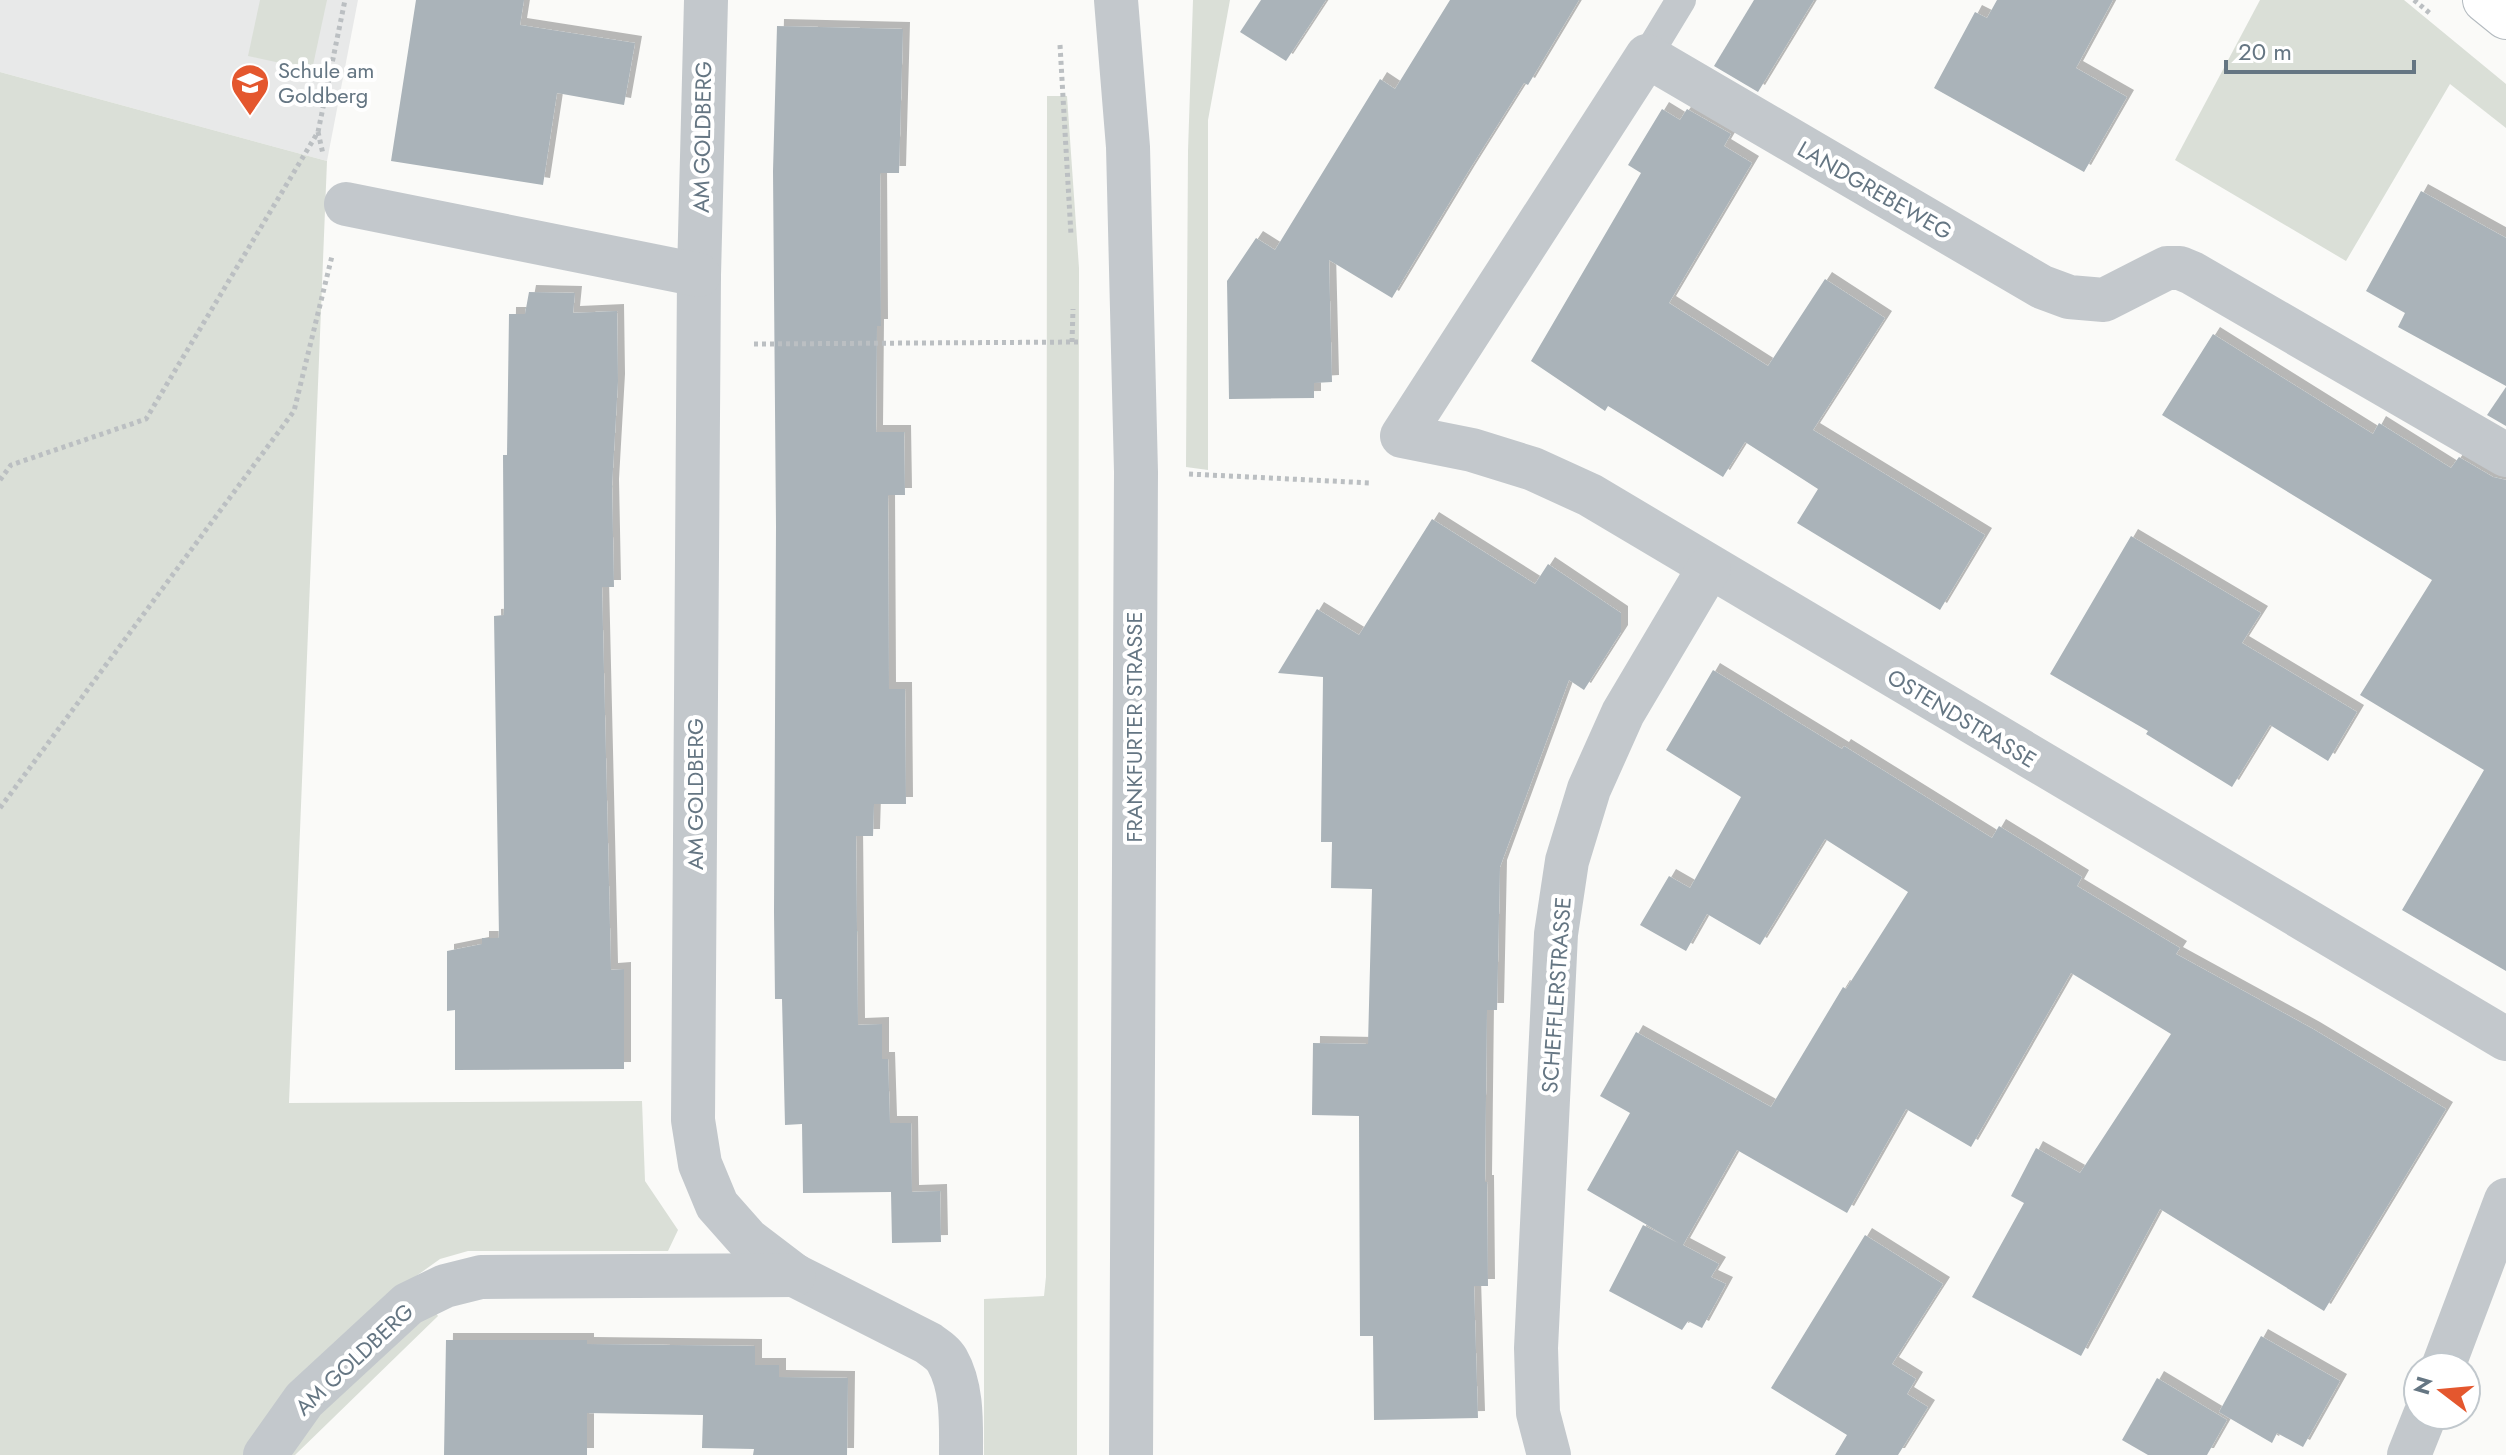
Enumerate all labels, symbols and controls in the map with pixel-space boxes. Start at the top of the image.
scale bar [2226,24,2414,74]
text: 20 m [2238,34,2292,69]
place label: Schule am Goldberg [278,54,374,111]
street label: AM GOLDBERG [685,61,719,213]
school or university icon: Schule am Goldberg [229,62,271,117]
street label: LANDGREBEWEG [1792,133,1958,247]
street label: FRANKFURTER STRASSE [1118,611,1150,843]
street label: OSTENDSTRASSE [1881,661,2043,775]
street label: AM GOLDBERG [679,718,711,870]
street label: SCHEFFLERSTRASSE [1533,896,1579,1094]
street label: AM GOLDBERG [288,1295,420,1423]
north arrow [2402,1351,2482,1431]
text: N [2405,1373,2441,1398]

